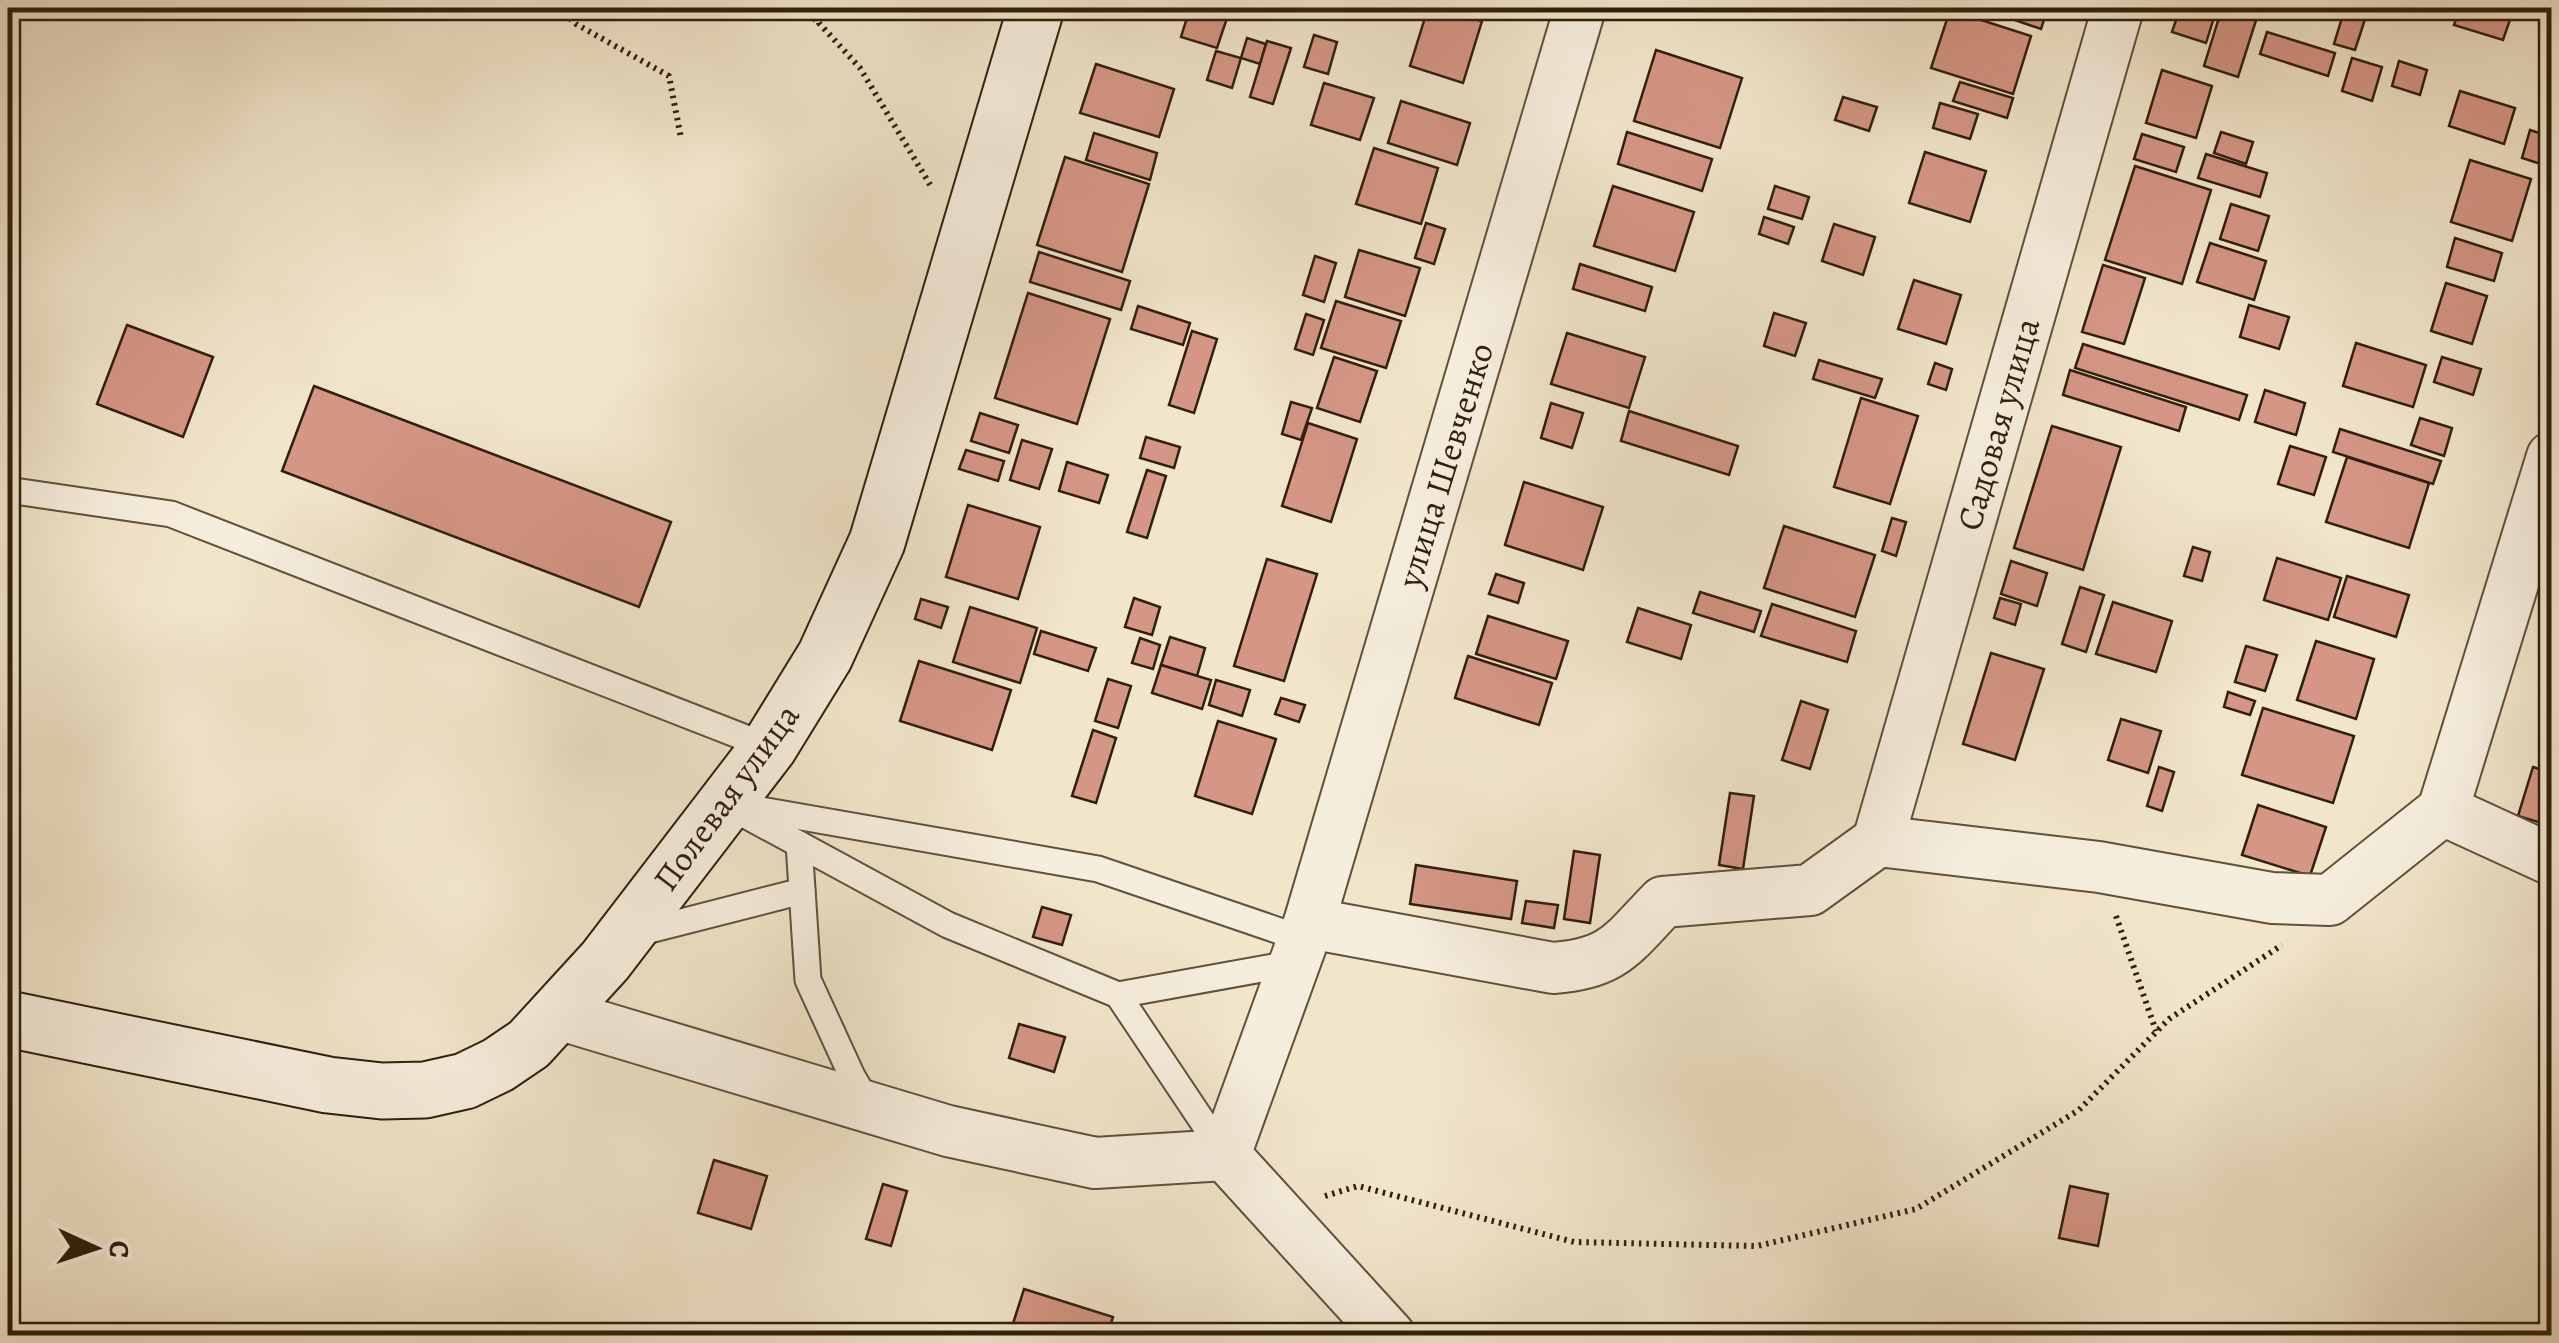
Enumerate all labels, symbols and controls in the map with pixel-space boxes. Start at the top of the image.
street label: Садовая улица [1945,312,2051,536]
street label: улица Шевченко [1385,337,1505,594]
street label: Полевая улица [642,693,810,901]
north arrow [45,1198,145,1298]
text: С [100,1240,138,1259]

